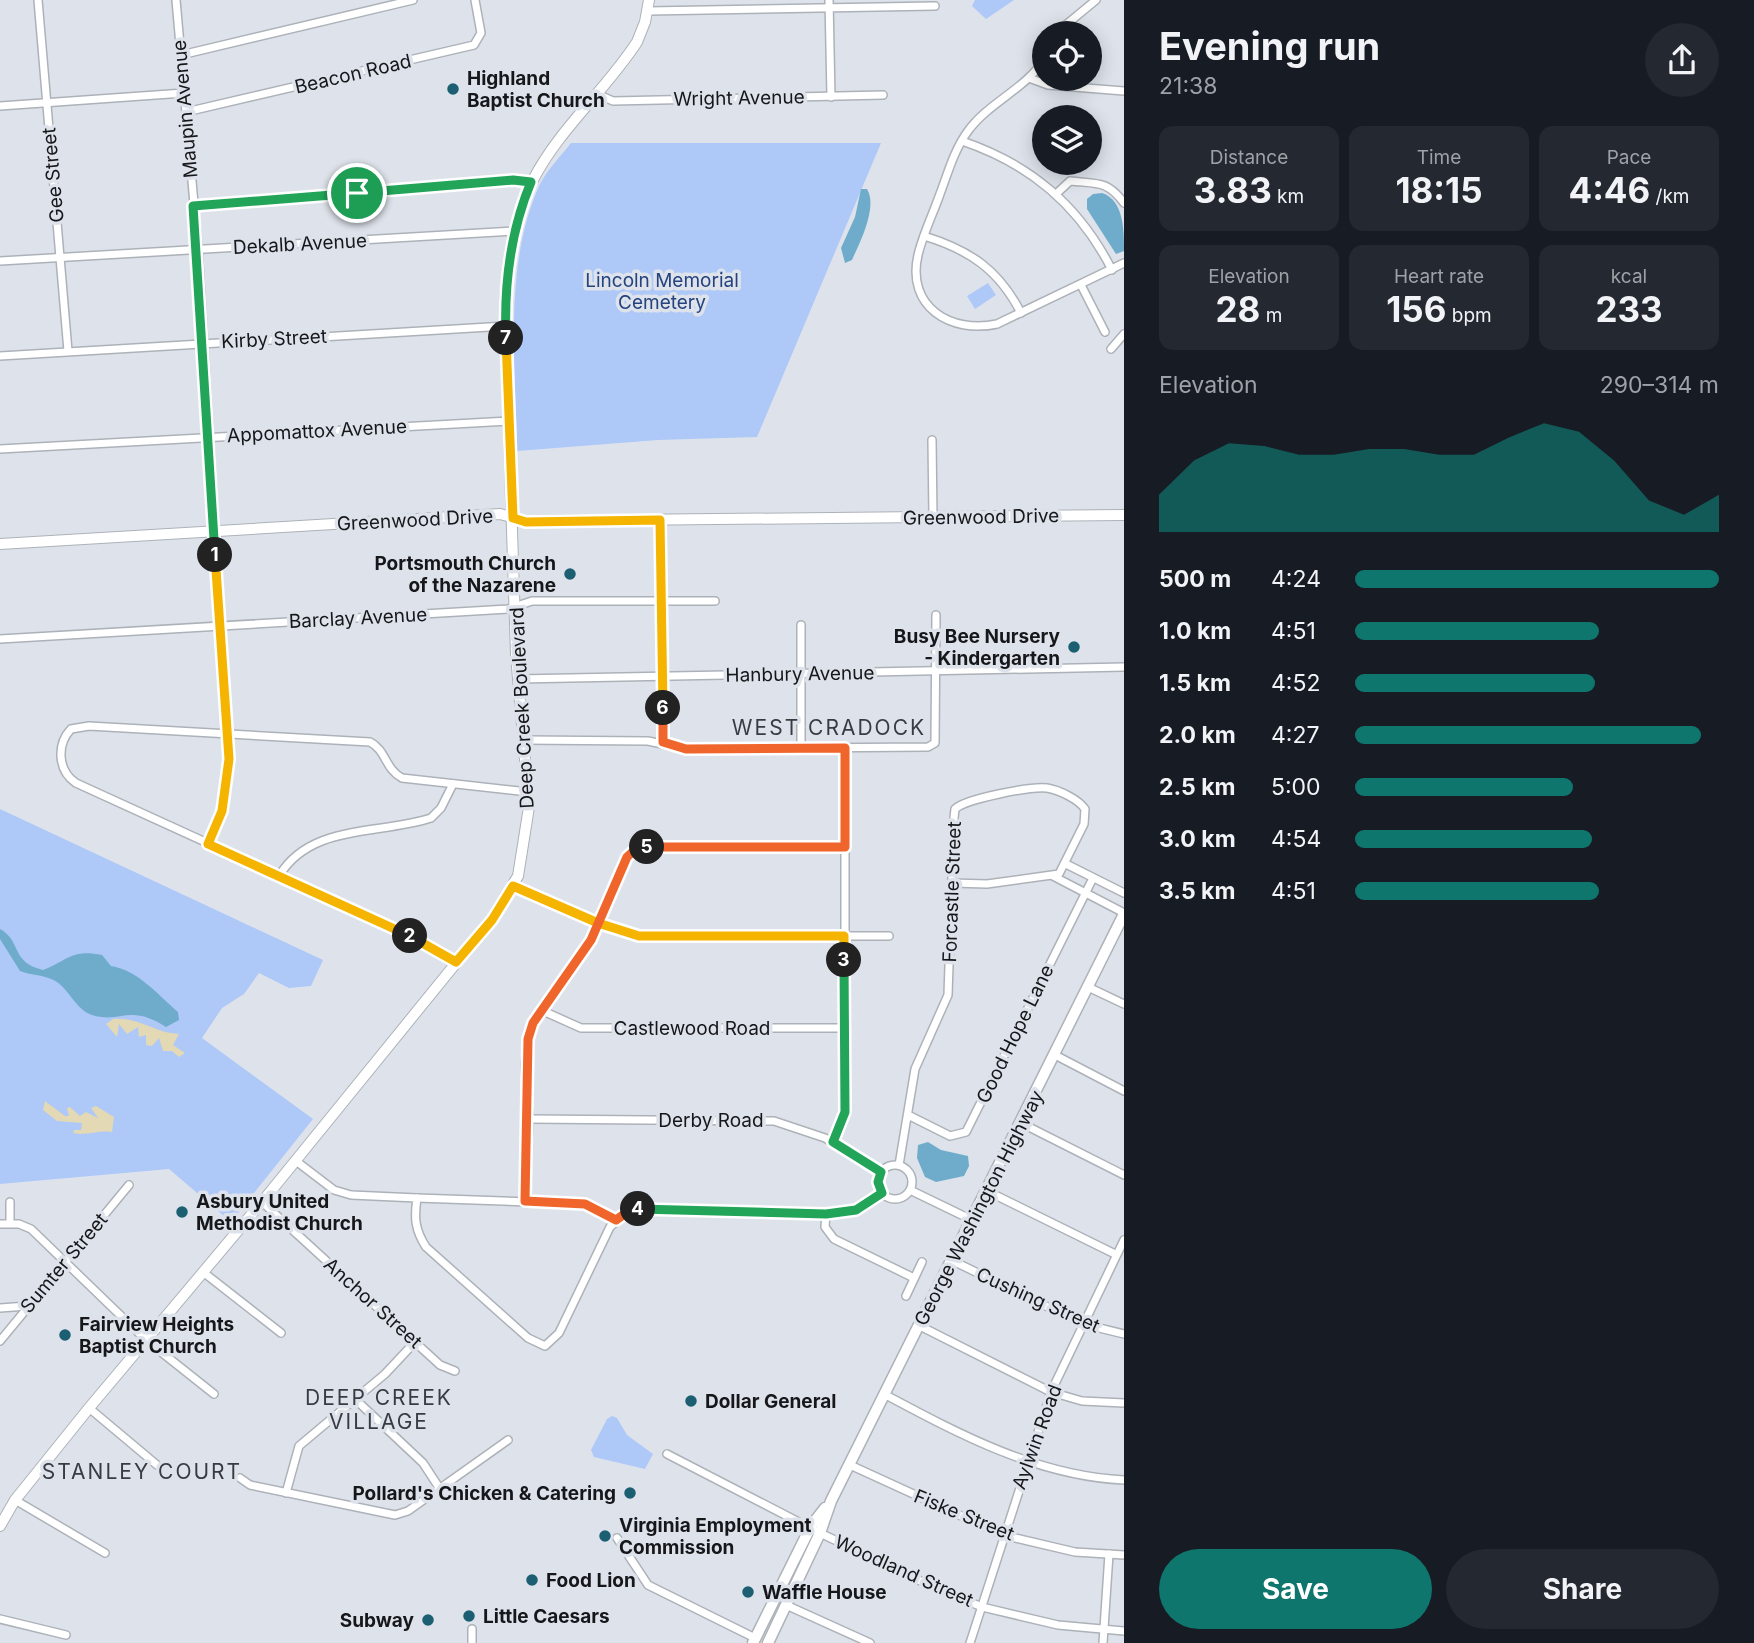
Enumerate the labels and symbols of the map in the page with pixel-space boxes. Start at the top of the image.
street label: Maupin Avenue [168,39,202,179]
street label: Beacon Road [292,49,414,99]
place label: Highland Baptist Church [467,67,605,112]
marker: Highland Baptist Church [445,81,461,97]
street label: Wright Avenue [673,85,805,111]
street label: Gee Street [37,127,69,223]
pin [327,163,387,223]
street label: Dekalb Avenue [232,229,368,259]
park label: Lincoln Memorial Cemetery [585,269,739,314]
pin: 7 [489,320,524,356]
street label: Kirby Street [220,325,328,353]
street label: Appomattox Avenue [226,415,408,447]
street label: Greenwood Drive [336,504,494,536]
street label: Greenwood Drive [903,504,1059,530]
pin: 1 [198,538,232,572]
place label: Portsmouth Church of the Nazarene [374,552,556,597]
marker: Portsmouth Church of the Nazarene [562,566,578,582]
street label: Barclay Avenue [288,603,428,633]
street label: Deep Creek Boulevard [505,607,539,809]
place label: Busy Bee Nursery - Kindergarten [894,625,1061,670]
marker: Busy Bee Nursery - Kindergarten [1066,639,1082,655]
street label: Hanbury Avenue [725,661,875,687]
pin: 6 [646,690,680,726]
district label: WEST CRADOCK [732,715,926,740]
street label: Forcastle Street [938,821,966,963]
pin: 5 [630,830,664,864]
pin: 2 [392,918,428,954]
pin: 3 [826,942,862,978]
street label: Good Hope Lane [972,961,1058,1107]
street label: Castlewood Road [614,1017,770,1040]
street label: George Washington Highway [910,1086,1049,1329]
street label: Derby Road [658,1109,764,1132]
place label: Asbury United Methodist Church [196,1190,363,1235]
pin: 4 [620,1192,656,1226]
marker: Asbury United Methodist Church [174,1204,190,1220]
street label: Sumter Street [16,1208,112,1318]
street label: Anchor Street [319,1253,427,1353]
street label: Cushing Street [973,1262,1103,1338]
place label: Fairview Heights Baptist Church [79,1313,234,1358]
marker: Fairview Heights Baptist Church [57,1327,73,1343]
street label: Aylwin Road [1007,1382,1067,1492]
district label: DEEP CREEK VILLAGE [305,1385,453,1434]
place label: Dollar General [705,1390,836,1413]
marker: Dollar General [683,1393,699,1409]
district label: STANLEY COURT [42,1459,242,1484]
place label: Pollard's Chicken & Catering [352,1482,616,1505]
marker: Pollard's Chicken & Catering [622,1485,638,1501]
street label: Fiske Street [911,1485,1017,1545]
place label: Virginia Employment Commission [619,1514,812,1559]
marker: Virginia Employment Commission [597,1528,613,1544]
street label: Woodland Street [831,1530,977,1612]
place label: Food Lion [546,1569,636,1592]
marker: Food Lion [524,1572,540,1588]
place label: Waffle House [762,1581,887,1604]
marker: Waffle House [740,1584,756,1600]
place label: Little Caesars [483,1605,610,1628]
marker: Little Caesars [461,1608,477,1624]
place label: Subway [340,1609,415,1632]
marker: Subway [420,1612,436,1628]

